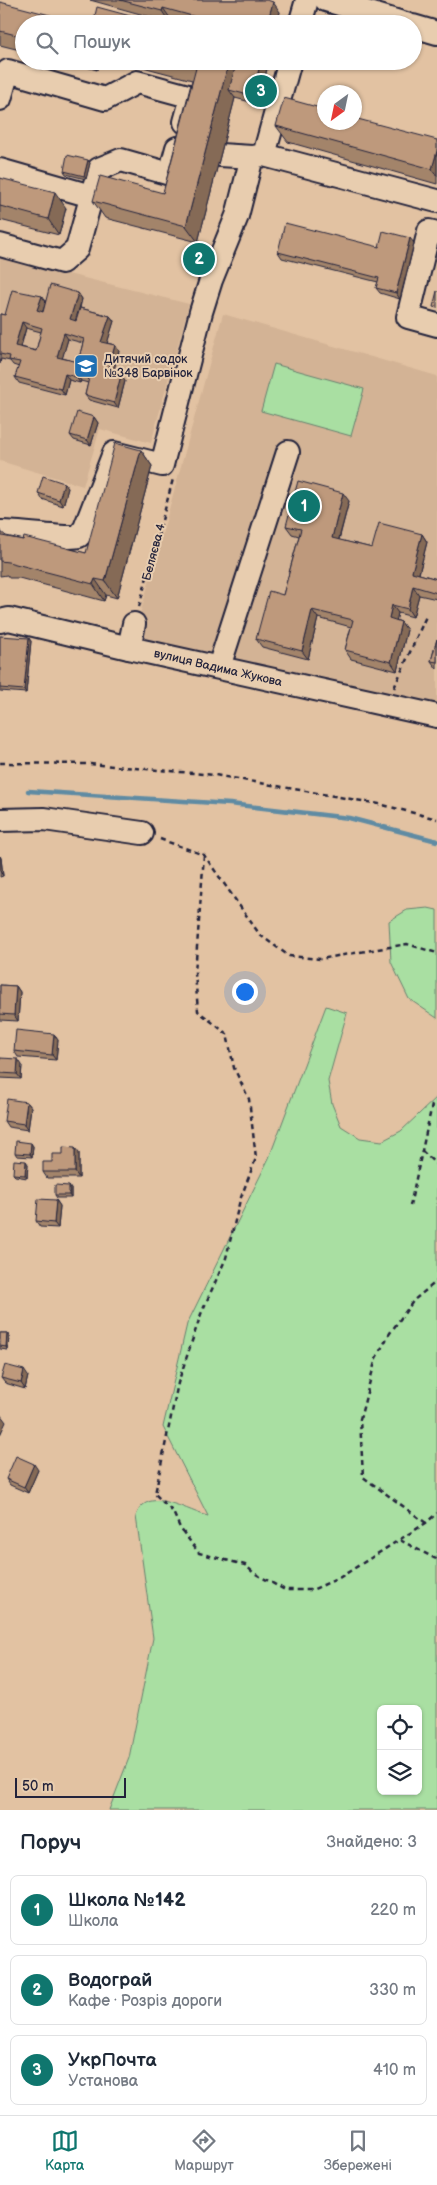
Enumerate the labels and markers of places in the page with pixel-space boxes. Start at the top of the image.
pin: 3 [245,72,277,110]
pin: 2 [183,240,215,278]
place label: Дитячий садок №348 Барвінок [104,352,193,381]
school or university icon: Дитячий садок №348 Барвінок [73,353,99,379]
pin: 1 [288,487,320,525]

